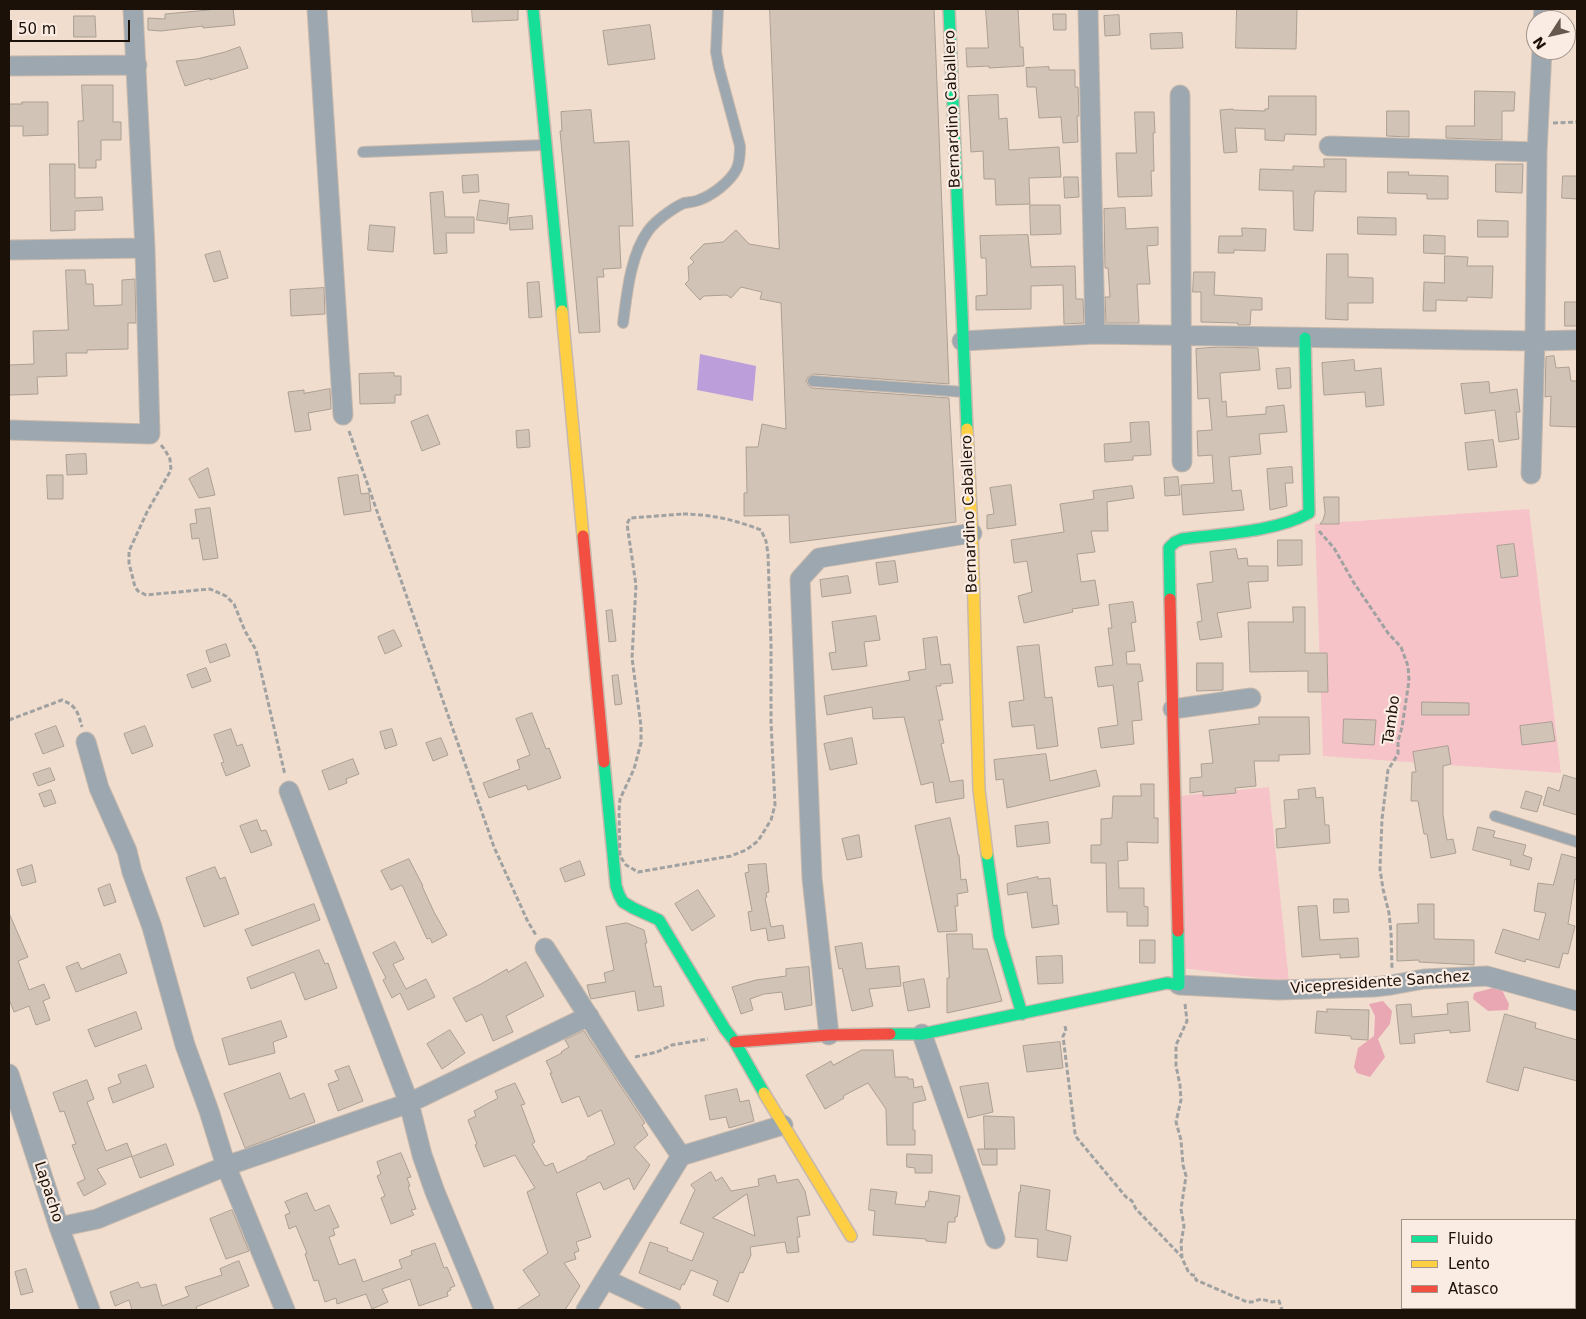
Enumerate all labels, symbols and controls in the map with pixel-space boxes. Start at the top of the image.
scale bar [12,10,132,42]
north arrow [1526,10,1576,60]
text: 50 m [18,20,56,38]
street label: Bernardino Caballero [941,30,965,188]
text: N [1530,34,1549,52]
street label: Bernardino Caballero [958,435,982,593]
street label: Tambo [1380,694,1404,746]
street label: Vicepresidente Sanchez [1290,968,1470,998]
street label: Lapacho [30,1159,66,1225]
legend [1401,1219,1576,1309]
text: Fluido [1448,1230,1493,1248]
text: Lento [1448,1255,1490,1273]
text: Atasco [1448,1280,1498,1298]

